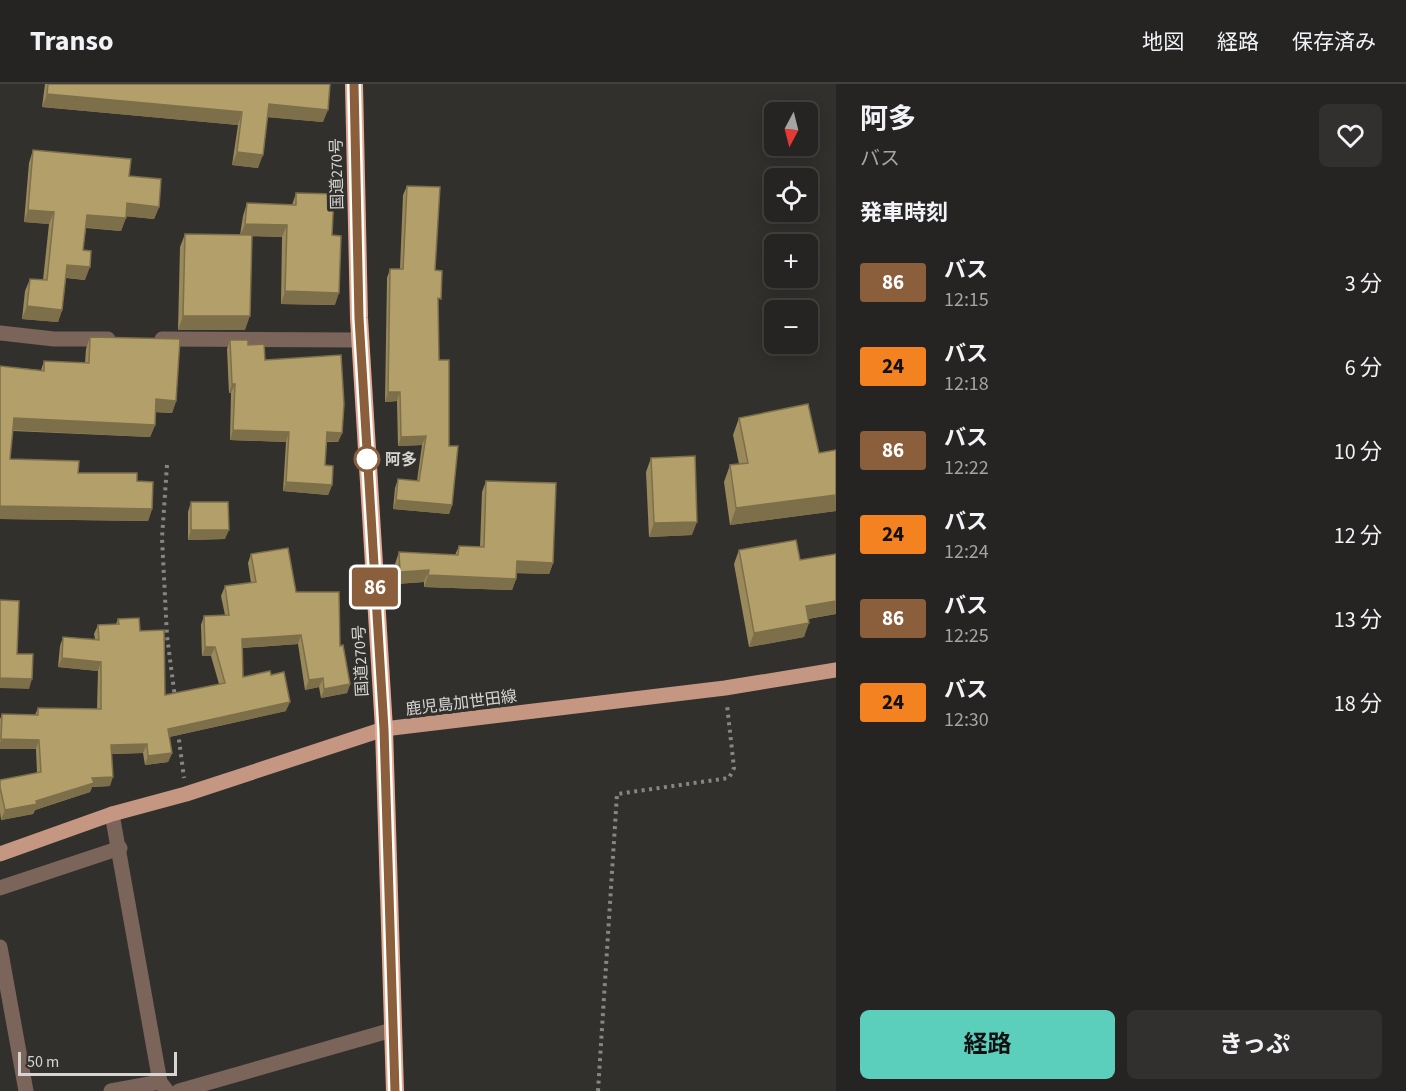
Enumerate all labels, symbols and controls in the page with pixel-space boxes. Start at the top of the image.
text: Transo [30,21,113,61]
text: 地図 [1142,27,1184,57]
text: 経路 [1217,27,1259,57]
text: 保存済み [1292,27,1376,57]
text: 阿多 [860,99,916,139]
north arrow [764,102,818,156]
map controls [764,102,818,354]
button: heart [1319,104,1382,167]
street label: 国道270号 [325,138,349,210]
text: バス [860,145,900,173]
button: locate [764,168,818,222]
text: 発車時刻 [860,197,948,229]
button: + [764,234,818,288]
text: バス [944,254,988,286]
text: 86 [882,267,904,297]
text: 3 分 [1345,268,1382,300]
text: 12:15 [944,286,989,314]
button: − [764,300,818,354]
text: バス [944,338,988,370]
text: 24 [882,351,904,381]
text: 6 分 [1345,352,1382,384]
text: 12:18 [944,370,989,398]
text: バス [944,422,988,454]
text: 86 [882,435,904,465]
text: 10 分 [1334,436,1382,468]
marker: 阿多 [354,446,380,472]
place label: 阿多 [385,449,417,471]
text: 12:22 [944,454,989,482]
text: バス [944,506,988,538]
text: 24 [882,519,904,549]
text: 12 分 [1334,520,1382,552]
text: 12:24 [944,538,989,566]
line badge: 86 [348,568,402,606]
text: 86 [364,572,386,602]
text: バス [944,590,988,622]
text: 86 [882,603,904,633]
text: 13 分 [1334,604,1382,636]
text: 12:25 [944,622,989,650]
street label: 国道270号 [348,624,374,697]
text: バス [944,674,988,706]
street label: 鹿児島加世田線 [404,685,518,721]
text: 24 [882,687,904,717]
text: 18 分 [1334,688,1382,720]
text: 12:30 [944,706,989,734]
button: 経路 [860,1010,1115,1079]
button: きっぷ [1127,1010,1382,1079]
scale bar [18,1049,177,1076]
text: 50 m [27,1051,59,1073]

